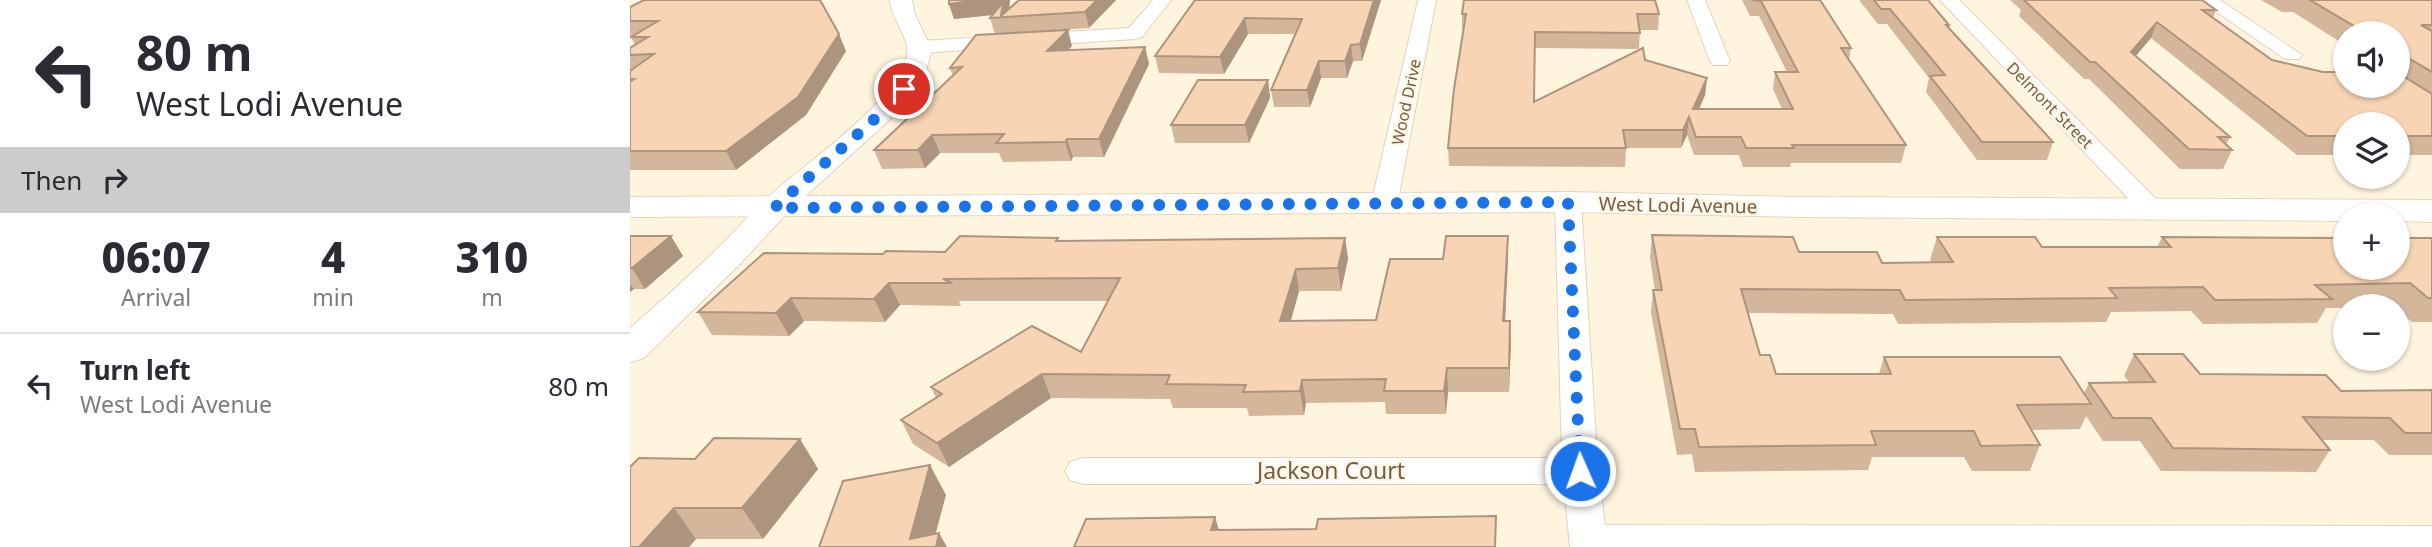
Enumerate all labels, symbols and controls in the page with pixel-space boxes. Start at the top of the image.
text: 80 m [136,19,253,85]
map controls [2333,21,2410,371]
button: sound [2333,21,2410,98]
icon: left [21,28,112,119]
street label: Wood Drive [1386,57,1426,147]
street label: Delmont Street [2002,57,2098,153]
pin [874,59,934,119]
icon: arrive [885,70,923,108]
text: West Lodi Avenue [136,82,403,125]
button: layers [2333,112,2410,189]
icon: right [96,161,134,199]
text: Then [21,162,82,198]
street label: West Lodi Avenue [1598,191,1758,219]
button: + [2333,203,2410,280]
text: 06:07 [102,228,211,285]
text: 4 [321,228,345,285]
text: 310 [456,228,528,285]
text: Arrival [121,281,191,313]
text: min [312,281,354,313]
text: m [481,281,503,313]
button: − [2333,294,2410,371]
text: Turn left [80,352,191,388]
icon: left [21,367,59,405]
text: 80 m [548,368,609,404]
text: West Lodi Avenue [80,388,272,420]
position arrow [1543,434,1617,508]
street label: Jackson Court [1255,454,1405,486]

